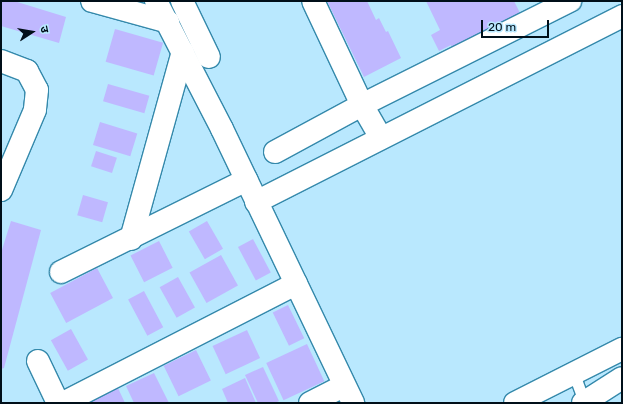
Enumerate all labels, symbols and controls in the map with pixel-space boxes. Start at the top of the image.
north arrow [12,12,52,52]
scale bar [483,12,551,38]
text: 20 m [488,20,516,34]
text: उ [37,25,51,34]

